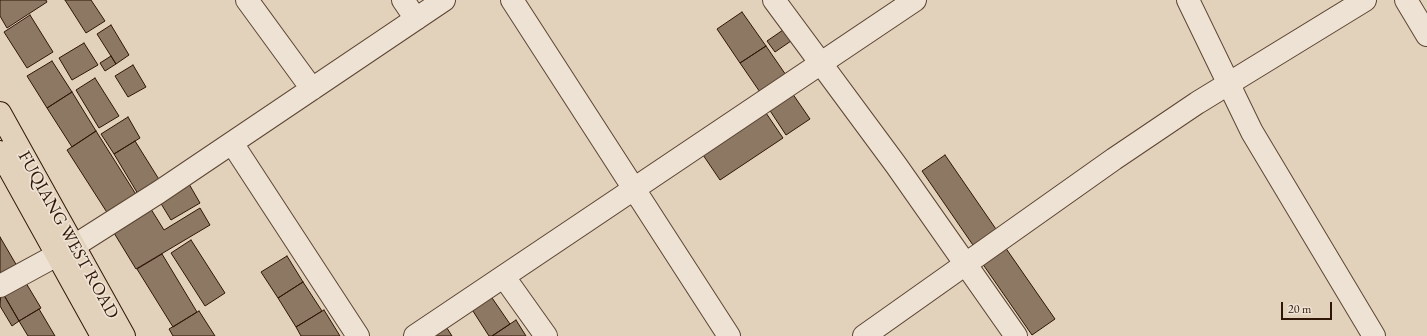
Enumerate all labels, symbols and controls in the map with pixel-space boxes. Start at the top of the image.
street label: FUQIANG WEST ROAD [13,147,123,323]
scale bar [1283,294,1334,320]
text: 20 m [1288,301,1311,317]

